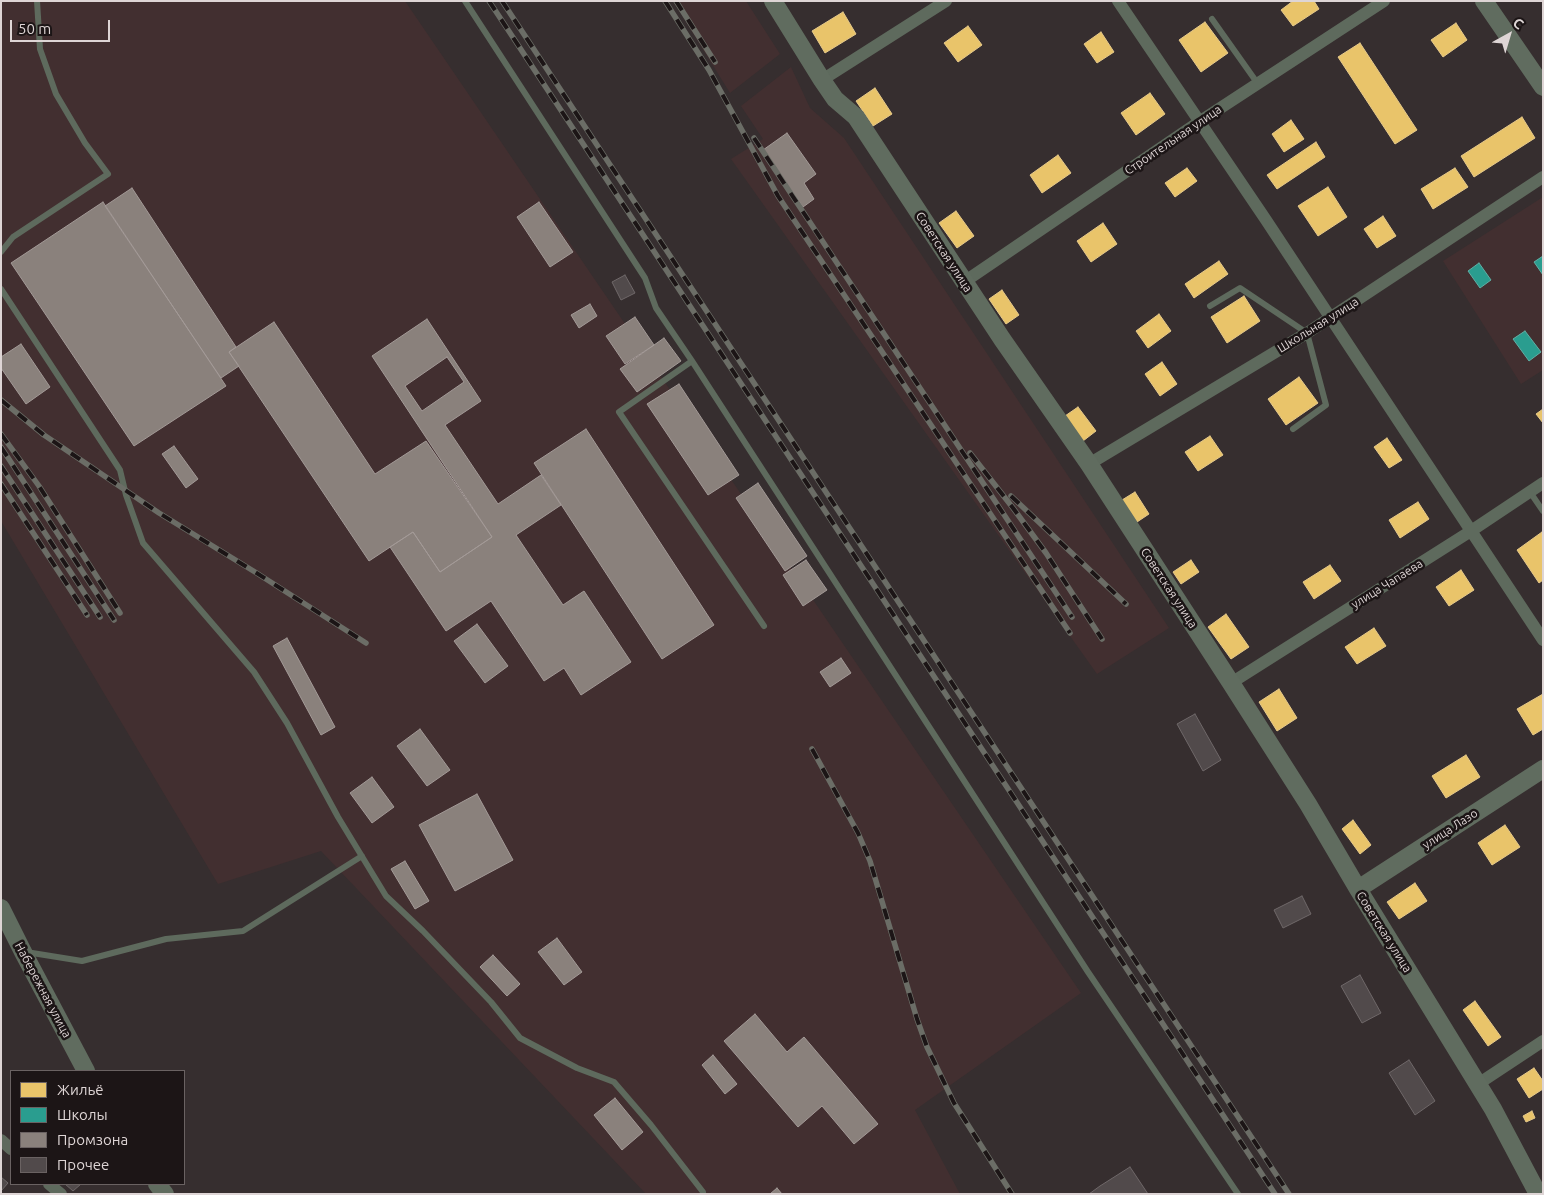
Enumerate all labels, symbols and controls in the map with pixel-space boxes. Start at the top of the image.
scale bar [12,10,112,42]
north arrow [1484,10,1534,60]
text: С [1510,14,1527,32]
text: 50 m [18,20,51,37]
street label: Строительная улица [1122,102,1224,178]
street label: Советская улица [913,209,975,295]
street label: Школьная улица [1275,294,1361,356]
street label: Советская улица [1138,545,1200,631]
street label: улица Чапаева [1349,556,1425,612]
street label: улица Лазо [1420,806,1480,852]
street label: Советская улица [1353,889,1415,975]
street label: Набережная улица [12,940,74,1040]
legend [10,1070,185,1185]
text: Жильё [57,1081,104,1098]
text: Школы [57,1106,108,1123]
text: Промзона [57,1131,128,1148]
text: Прочее [57,1156,109,1173]

